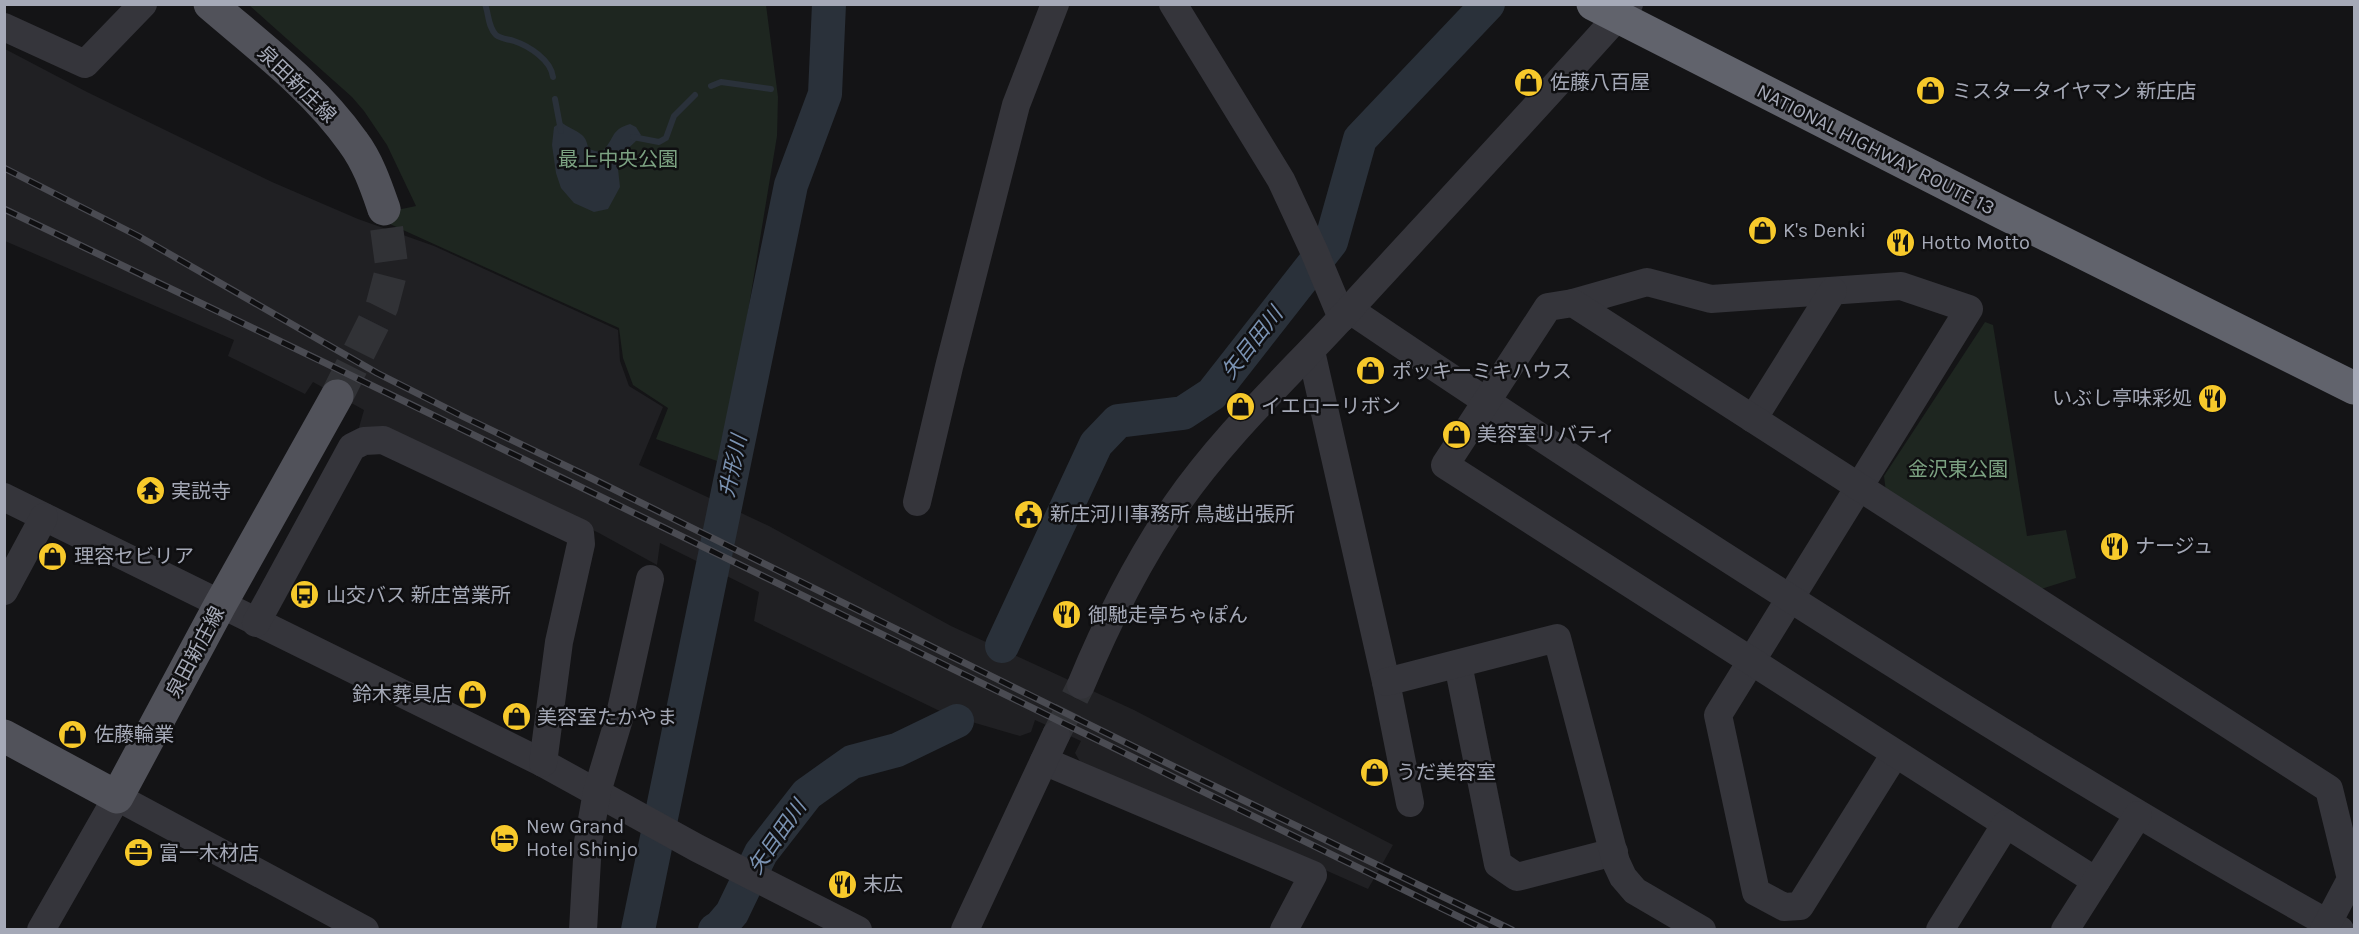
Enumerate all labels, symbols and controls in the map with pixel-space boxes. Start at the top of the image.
street label: 泉田新庄線 [253,41,341,127]
shop icon: 佐藤八百屋 [1513,66,1545,98]
place label: 佐藤八百屋 [1550,71,1650,94]
shop icon: ミスタータイヤマン 新庄店 [1915,75,1947,107]
street label: NATIONAL HIGHWAY ROUTE 13 [1753,79,1999,220]
place label: ミスタータイヤマン 新庄店 [1952,80,2196,103]
park label: 最上中央公園 [558,148,678,171]
shop icon: K's Denki [1746,214,1778,246]
place label: K's Denki [1783,219,1866,242]
restaurant icon: Hotto Motto [1884,226,1916,258]
place label: Hotto Motto [1921,231,2030,254]
water label: 矢目田川 [1217,301,1289,383]
shop icon: ポッキーミキハウス [1355,355,1387,387]
place label: ポッキーミキハウス [1392,360,1572,383]
restaurant icon: いぶし亭味彩処 [2197,382,2229,414]
place label: いぶし亭味彩処 [2052,387,2192,410]
shop icon: イエローリボン [1224,390,1256,422]
place label: イエローリボン [1261,395,1401,418]
shop icon: 美容室リバティ [1440,418,1472,450]
place label: 美容室リバティ [1477,423,1616,446]
water label: 升形川 [715,431,752,499]
park label: 金沢東公園 [1908,458,2008,481]
temple icon: 実説寺 [134,475,166,507]
place label: 実説寺 [171,480,231,503]
public building icon: 新庄河川事務所 鳥越出張所 [1013,498,1045,530]
place label: 新庄河川事務所 鳥越出張所 [1050,503,1295,526]
restaurant icon: ナージュ [2098,530,2130,562]
place label: ナージュ [2135,535,2213,558]
shop icon: 理容セビリア [37,540,69,572]
place label: 理容セビリア [74,545,194,568]
bus stop icon: 山交バス 新庄営業所 [289,579,321,611]
place label: 山交バス 新庄営業所 [326,584,511,607]
restaurant icon: 御馳走亭ちゃぽん [1051,599,1083,631]
street label: 泉田新庄線 [162,603,229,702]
place label: 御馳走亭ちゃぽん [1088,604,1248,627]
shop icon: 鈴木葬具店 [457,678,489,710]
place label: 鈴木葬具店 [352,683,452,706]
shop icon: 美容室たかやま [500,701,532,733]
place label: 美容室たかやま [537,706,677,729]
shop icon: 佐藤輪業 [57,718,89,750]
place label: 佐藤輪業 [94,723,174,746]
shop icon: うだ美容室 [1359,756,1391,788]
place label: うだ美容室 [1396,761,1496,784]
water label: 矢目田川 [743,794,812,878]
place label: New Grand Hotel Shinjo [526,815,638,861]
hotel icon: New Grand Hotel Shinjo [489,822,521,854]
office icon: 富一木材店 [122,837,154,869]
place label: 富一木材店 [159,842,259,865]
restaurant icon: 末広 [826,868,858,900]
place label: 末広 [863,873,903,896]

